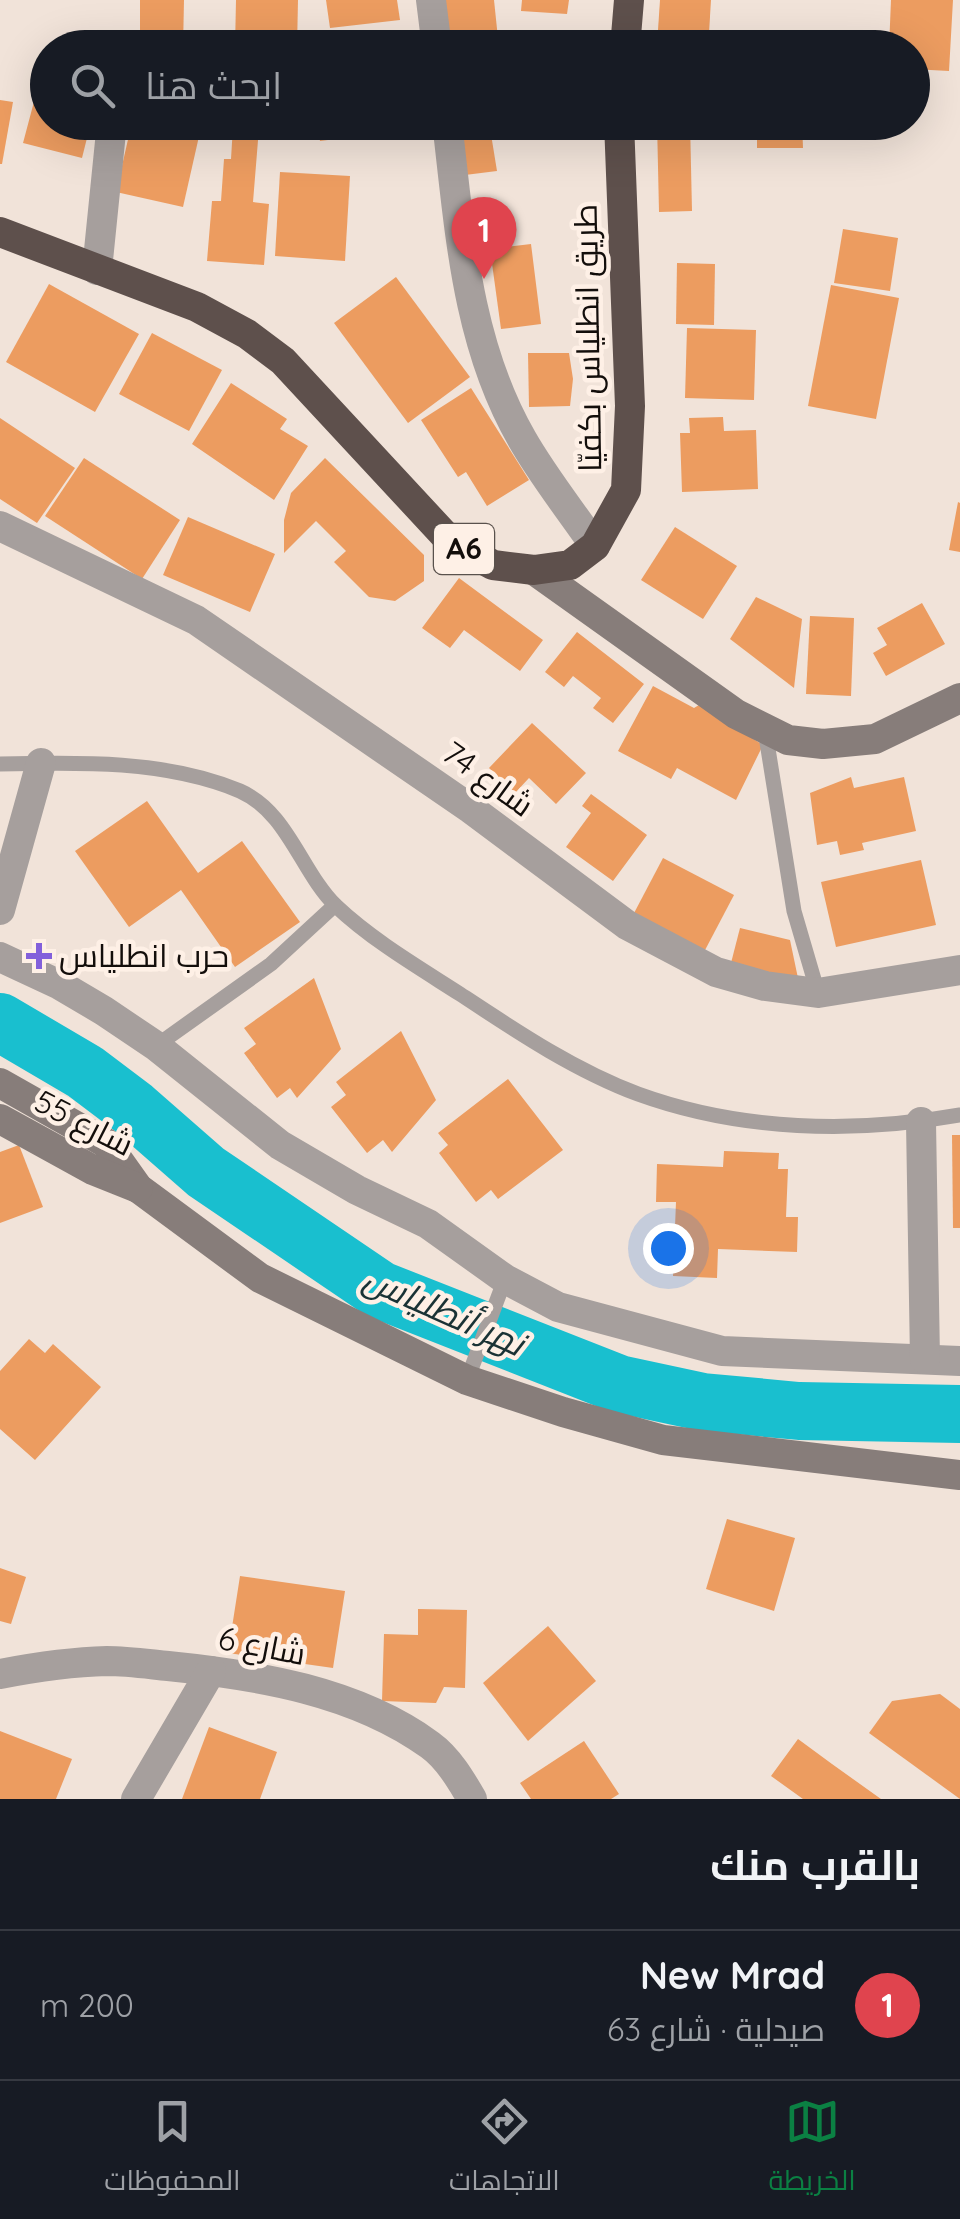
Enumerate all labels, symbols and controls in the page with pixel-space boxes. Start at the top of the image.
search box [30,30,930,140]
icon: search [65,58,120,113]
text: ابحث هنا [145,61,282,109]
pin: 1 [452,196,516,279]
street label: طريق انطلياس بكفيّا [565,204,610,472]
road number: A6 [434,524,494,574]
street label: شارع 74 [434,732,542,827]
place label: حرب انطلياس [59,935,229,975]
marker: حرب انطلياس [28,945,50,967]
street label: شارع 55 [27,1080,141,1167]
your location [643,1223,694,1274]
water label: نهر أنطلياس [357,1255,535,1366]
street label: شارع 6 [215,1617,309,1676]
text: بالقرب منك [710,1838,920,1891]
text: New Mrad [640,1951,825,1999]
text: 200 m [40,1985,134,2025]
text: 1 [881,1985,894,2025]
text: صيدلية · شارع 63 [607,2009,825,2049]
tab: المحفوظات [104,2094,241,2206]
tab: الاتجاهات [449,2094,560,2206]
tab: الخريطة [768,2094,856,2206]

